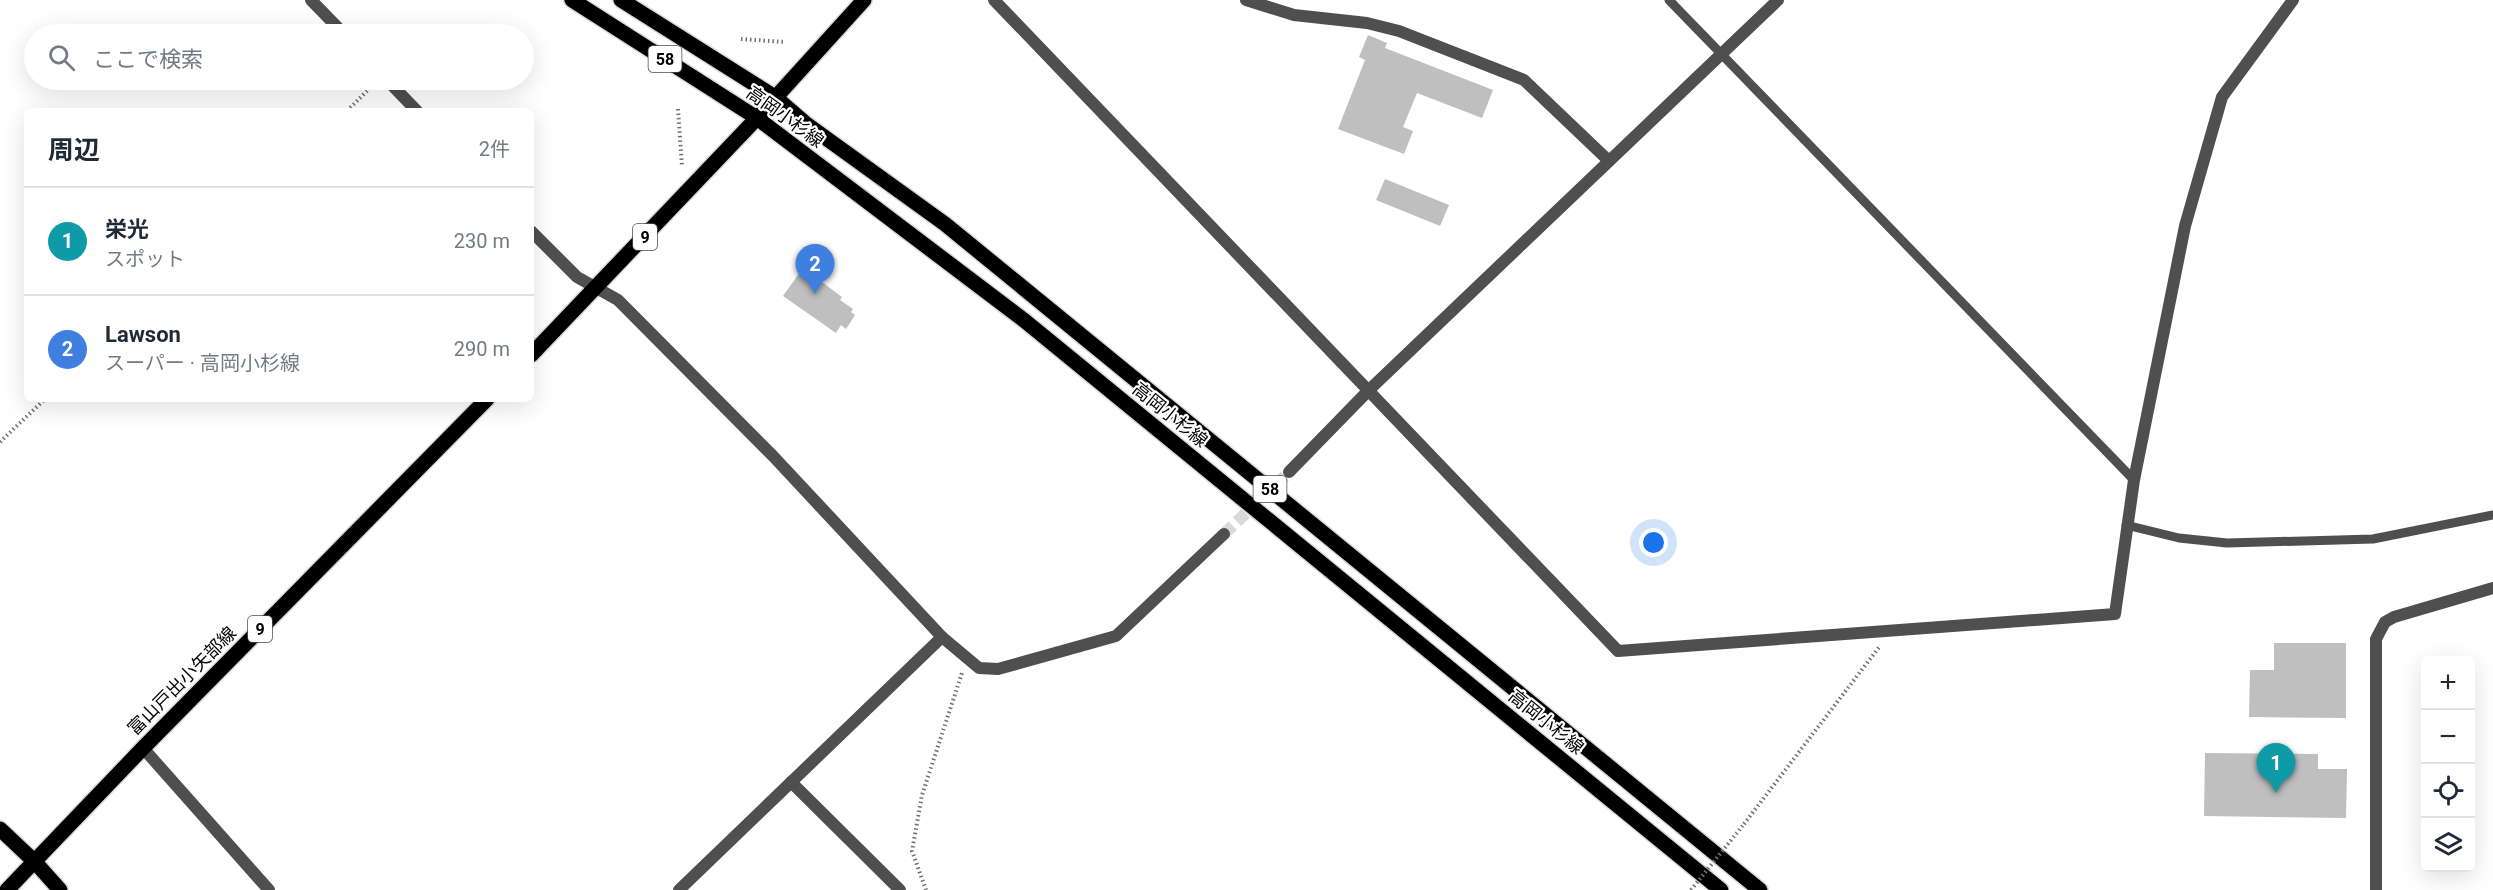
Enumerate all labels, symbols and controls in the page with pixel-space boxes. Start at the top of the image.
search box [24,24,534,90]
icon: search [45,41,78,74]
road number: 58 [648,46,682,72]
text: ここで検索 [93,47,203,72]
street label: 高岡小杉線 [743,82,828,152]
text: 周辺 [48,135,100,165]
text: 2件 [479,137,510,161]
text: 栄光 [105,217,149,242]
road number: 9 [633,224,657,250]
text: 1 [62,229,73,253]
text: 230 m [454,229,510,253]
pin: 2 [796,244,834,294]
text: スポット [105,247,185,271]
text: Lawson [105,322,181,347]
text: 2 [62,337,73,361]
text: 290 m [454,337,510,361]
text: スーパー · 高岡小杉線 [105,351,300,375]
street label: 高岡小杉線 [1129,378,1212,451]
road number: 58 [1254,476,1286,502]
your location [1639,528,1668,557]
road number: 9 [248,616,272,642]
street label: 富山戸出小矢部線 [123,622,240,739]
map controls [2421,656,2475,872]
button: + [2421,656,2475,710]
street label: 高岡小杉線 [1505,685,1588,758]
button: − [2421,710,2475,764]
pin: 1 [2256,744,2296,793]
button: locate [2421,764,2475,818]
button: layers [2421,818,2475,872]

